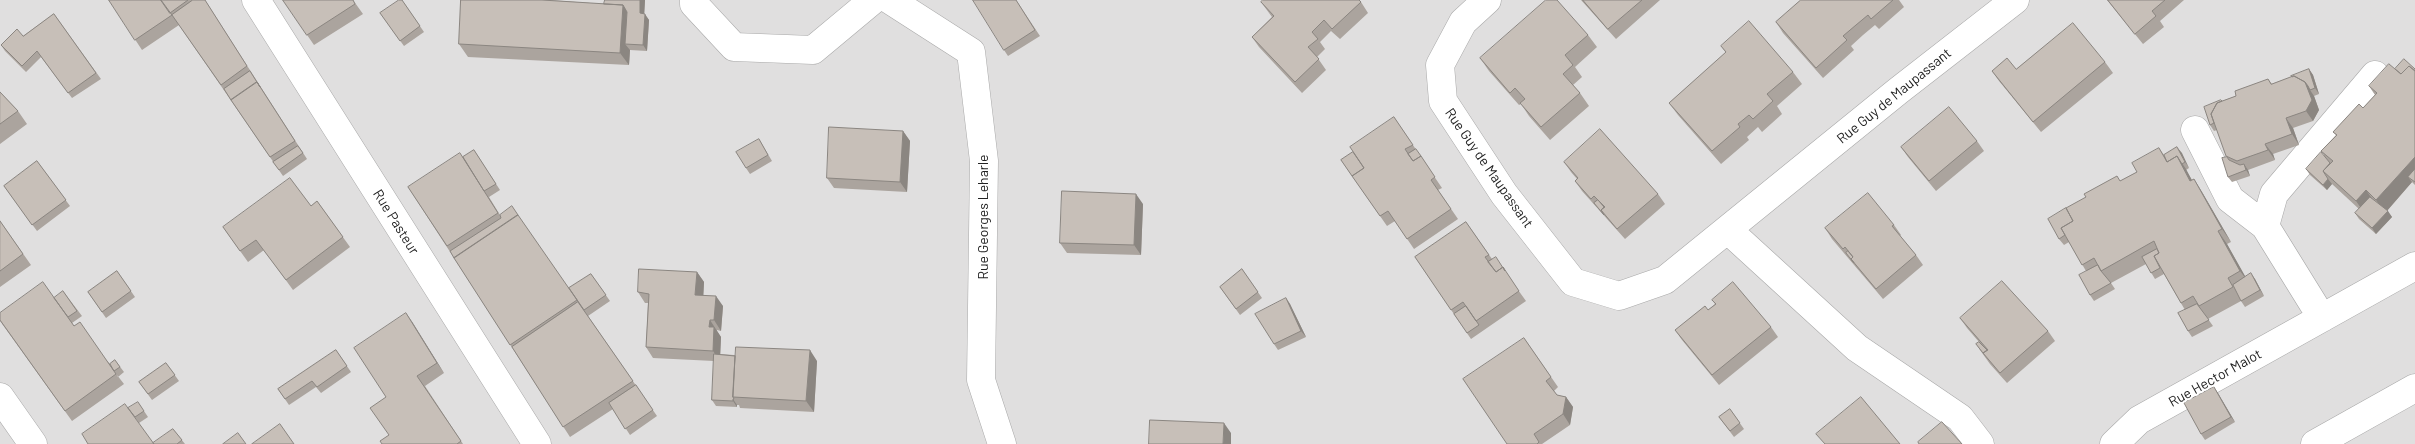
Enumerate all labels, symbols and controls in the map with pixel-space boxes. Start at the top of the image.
street label: Rue Guy de Maupassant [1833,45,1955,147]
street label: Rue Guy de Maupassant [1441,105,1537,231]
street label: Rue Georges Leharle [975,154,991,280]
street label: Rue Pasteur [369,186,423,258]
street label: Rue Hector Malot [2166,346,2264,410]

